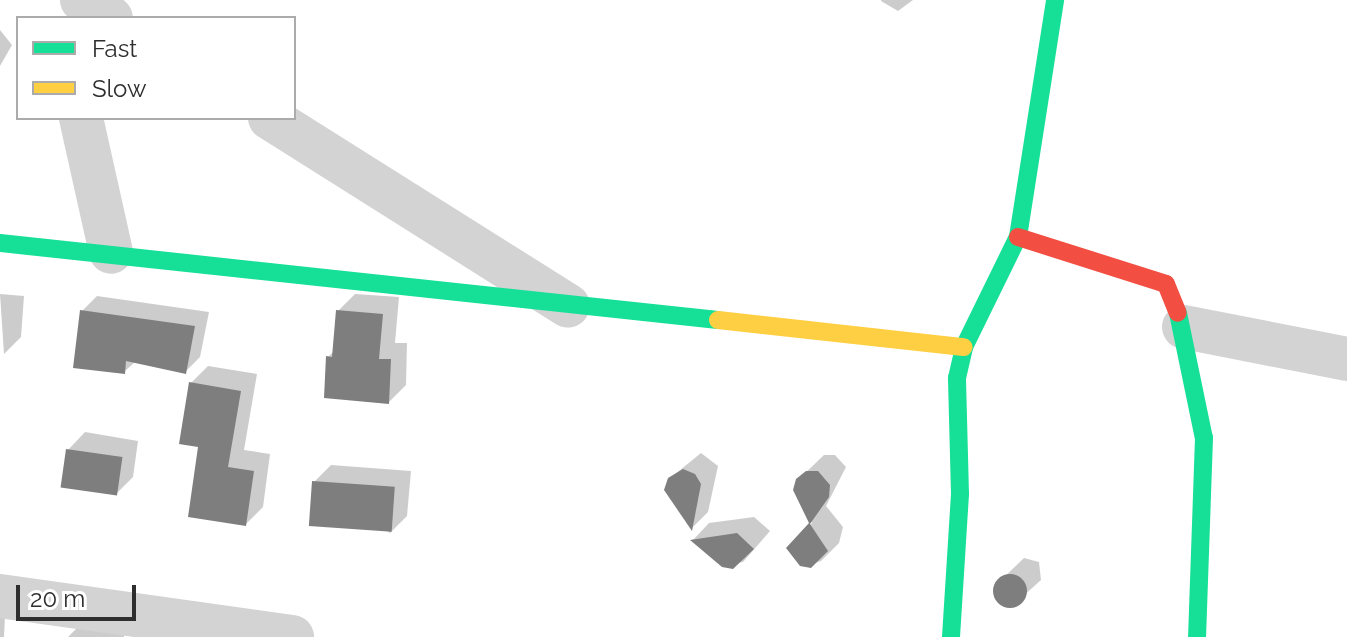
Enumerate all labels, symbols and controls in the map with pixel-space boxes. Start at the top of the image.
legend [16,16,296,120]
text: Fast [92,34,137,63]
text: Slow [92,74,146,103]
scale bar [20,569,140,619]
text: 20 m [30,584,85,613]

